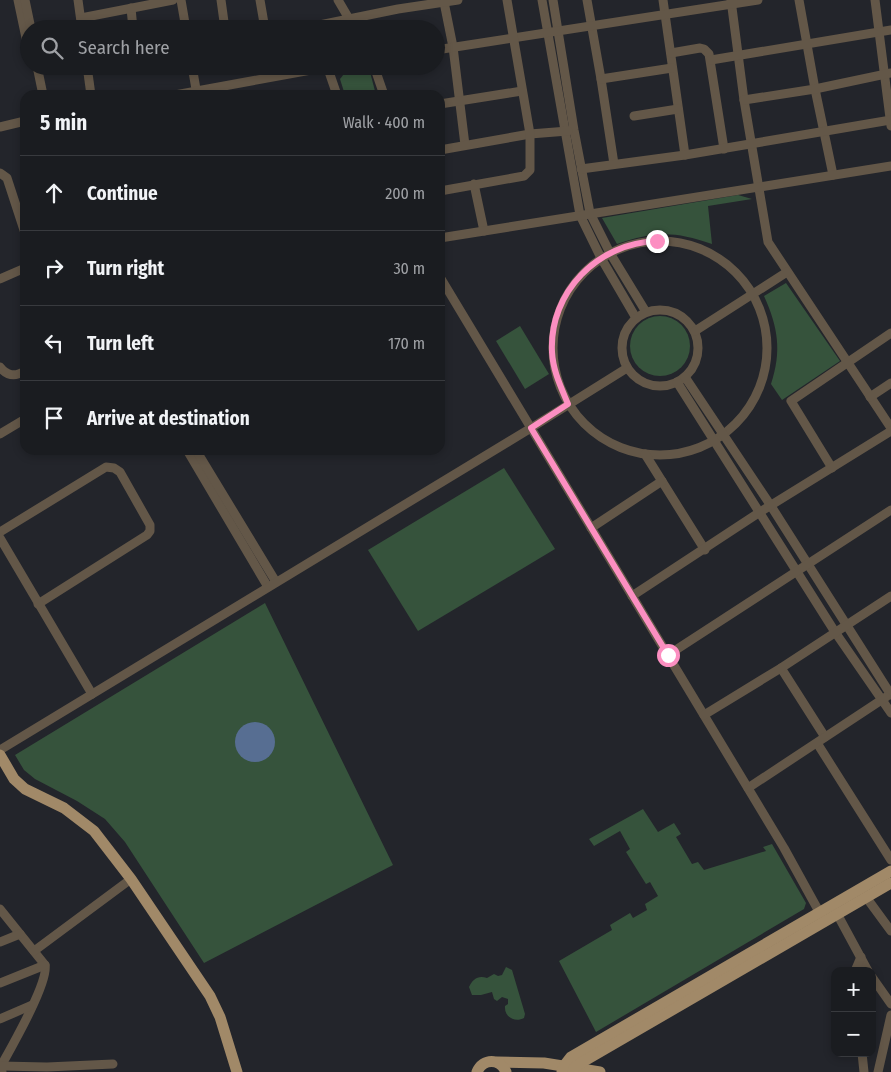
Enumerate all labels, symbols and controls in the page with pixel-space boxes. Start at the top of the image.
search box [20,20,445,75]
icon: search [38,34,66,62]
text: Search here [78,36,170,59]
text: 5 min [40,110,87,136]
text: Walk · 400 m [343,113,425,132]
icon: ahead [40,179,68,207]
text: Continue [87,182,158,205]
text: 200 m [385,184,425,203]
route end [646,230,669,253]
icon: right [40,254,68,282]
text: Turn right [87,257,164,280]
text: 30 m [393,259,425,278]
icon: left [40,329,68,357]
text: Turn left [87,332,154,355]
text: 170 m [388,334,425,353]
icon: arrive [40,404,68,432]
text: Arrive at destination [87,407,250,430]
route start [657,644,680,667]
map controls [831,967,876,1057]
button: + [831,967,876,1012]
button: − [831,1012,876,1057]

